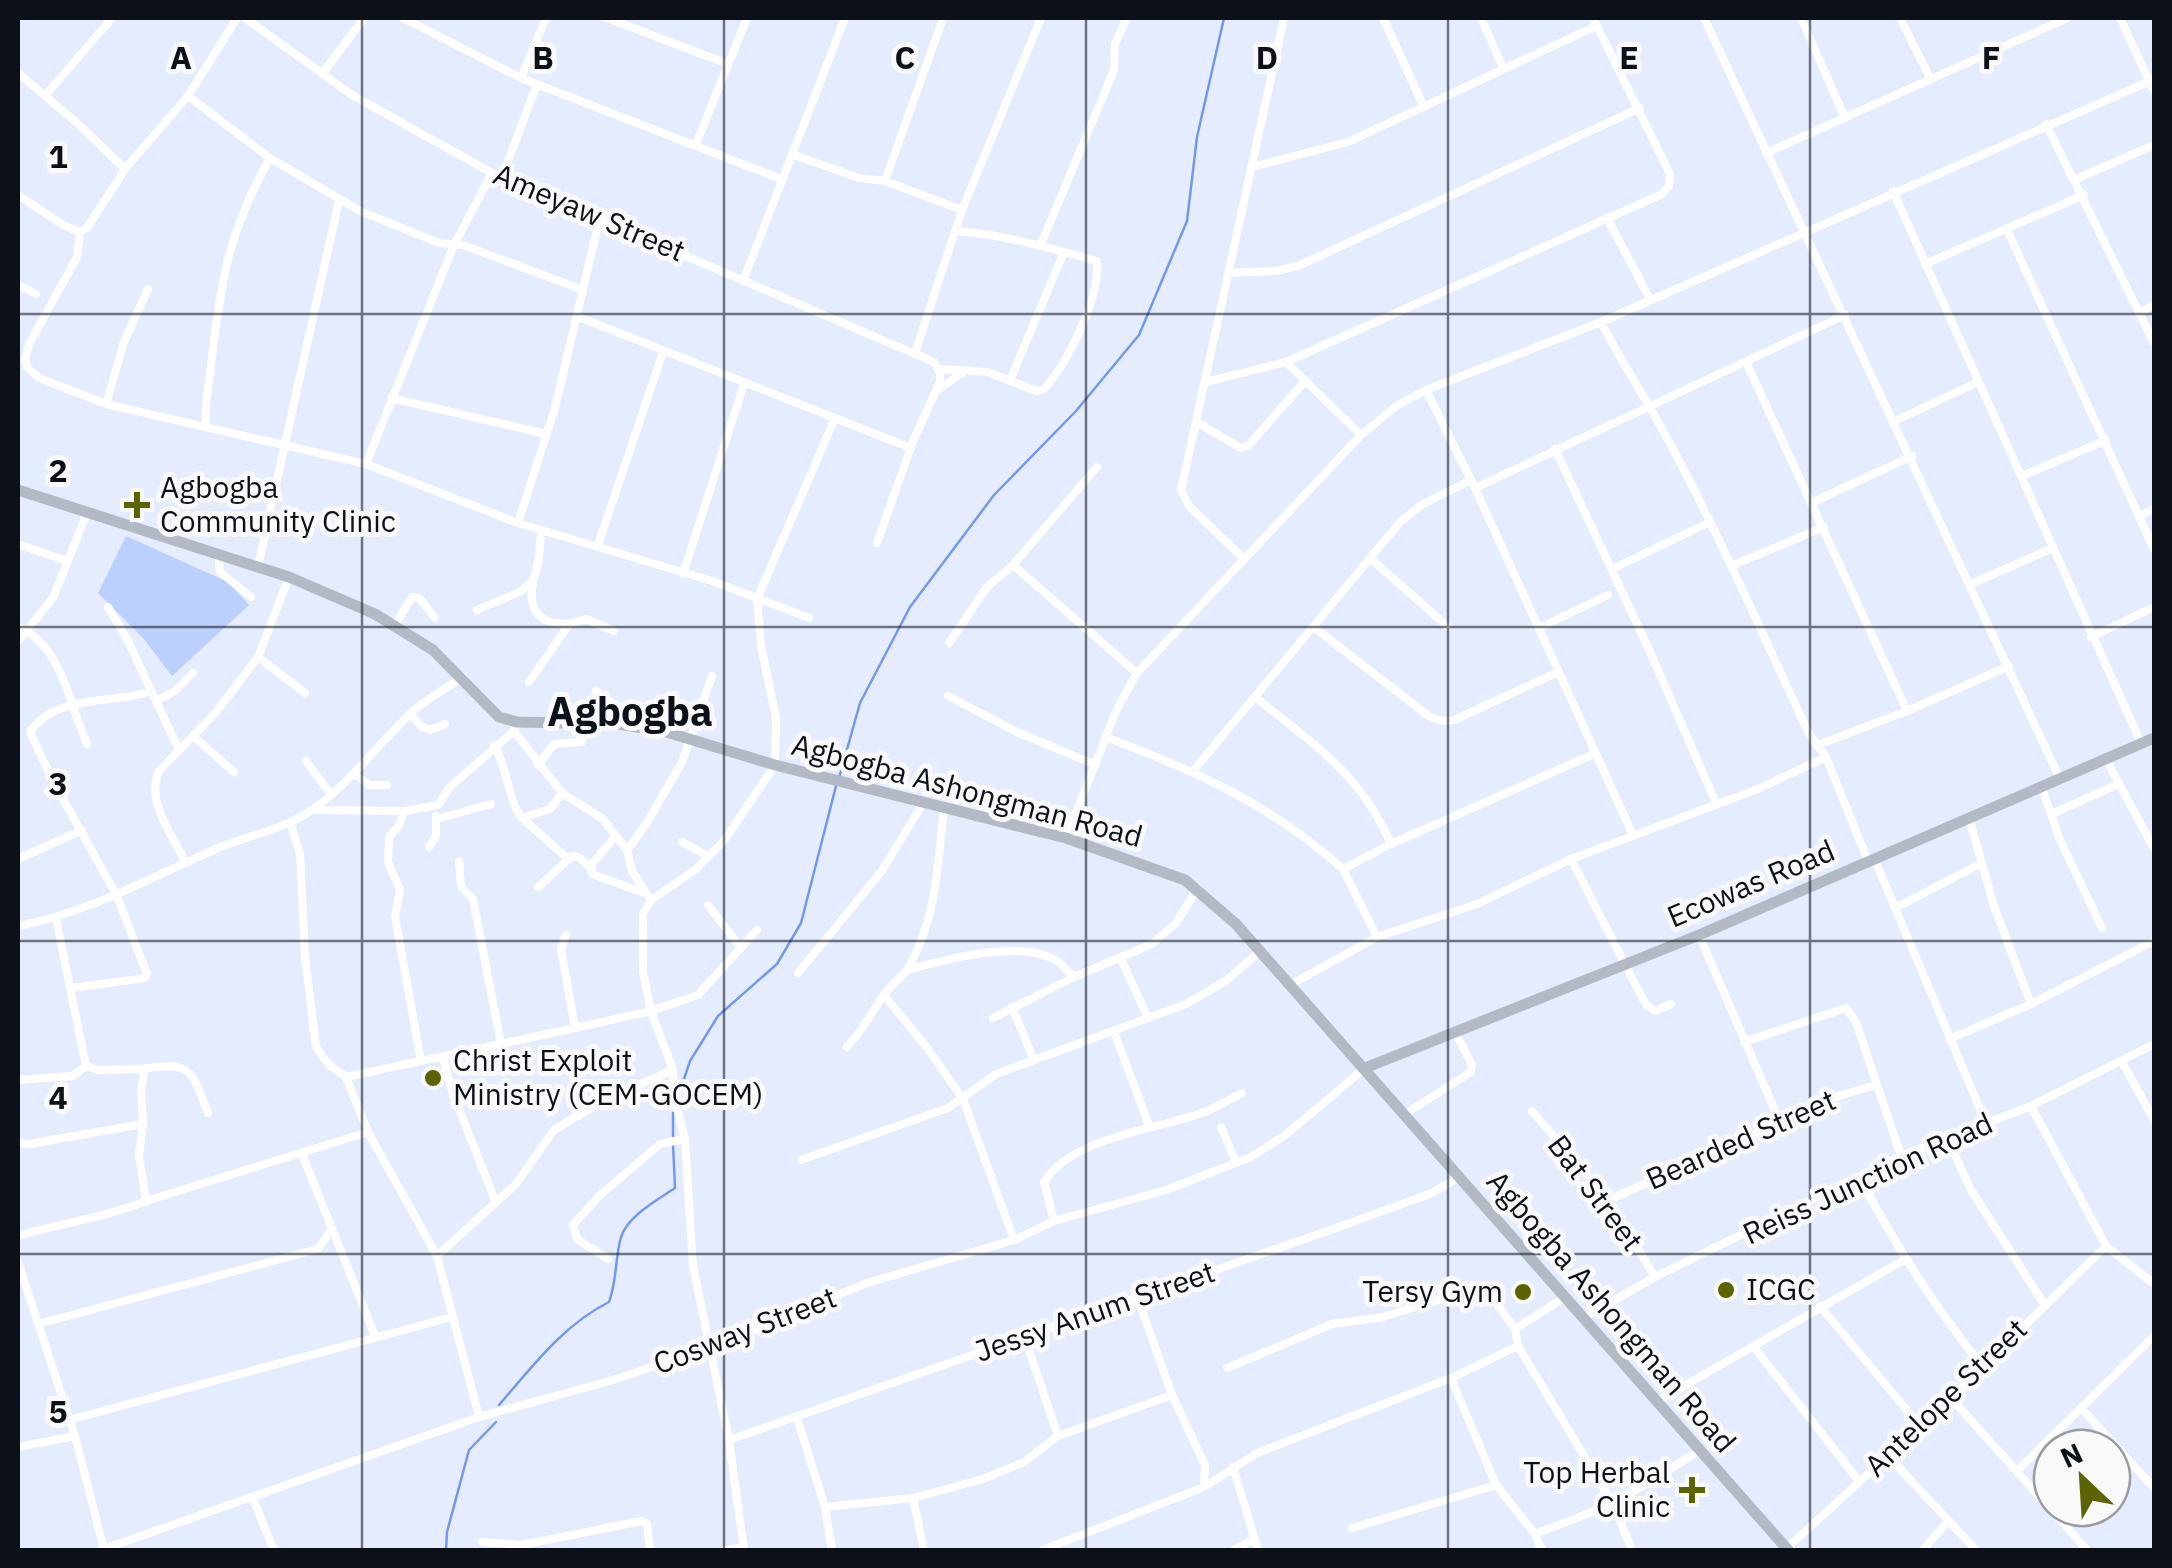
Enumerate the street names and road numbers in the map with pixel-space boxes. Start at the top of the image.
street label: Ameyaw Street [488,154,691,270]
street label: Agbogba Ashongman Road [788,724,1147,855]
street label: Ecowas Road [1661,830,1840,935]
street label: Bearded Street [1639,1079,1841,1198]
street label: Reiss Junction Road [1736,1103,1999,1253]
street label: Bat Street [1540,1126,1653,1258]
street label: Agbogba Ashongman Road [1479,1162,1745,1460]
street label: Jessy Anum Street [969,1251,1220,1370]
street label: Cosway Street [648,1277,841,1382]
street label: Antelope Street [1855,1309,2035,1484]

